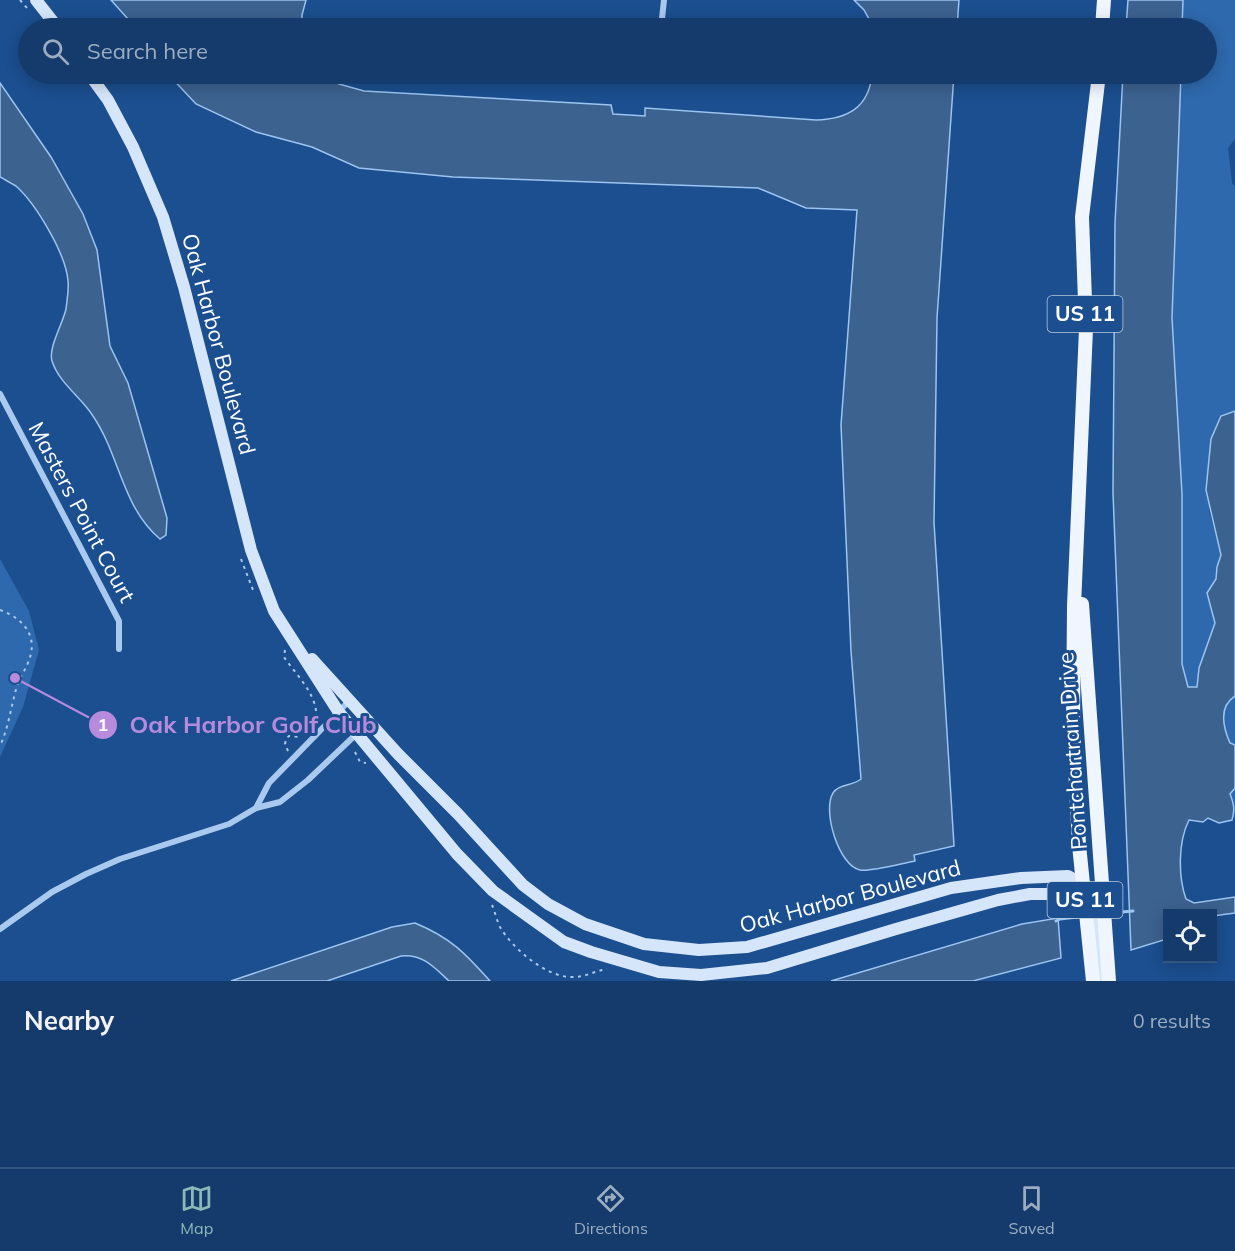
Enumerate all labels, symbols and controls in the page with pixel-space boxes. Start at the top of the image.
search box [18,18,1217,84]
icon: search [39,35,72,68]
text: Search here [87,37,208,65]
street label: Oak Harbor Boulevard [176,230,262,458]
road number: US 11 [1048,296,1122,332]
street label: Masters Point Court [23,417,142,607]
street label: Pontchartrain Drive [1051,651,1093,851]
callout: Oak Harbor Golf Club [88,704,389,746]
text: Oak Harbor Golf Club [129,709,377,739]
text: 1 [98,713,108,736]
street label: Oak Harbor Boulevard [736,853,964,939]
road number: US 11 [1048,882,1122,918]
map controls [1163,909,1217,963]
button: locate [1163,909,1217,963]
text: Nearby [24,1004,114,1037]
text: 0 results [1133,1008,1211,1033]
tab: Map [180,1182,213,1238]
tab: Directions [574,1182,648,1238]
tab: Saved [1009,1182,1055,1238]

